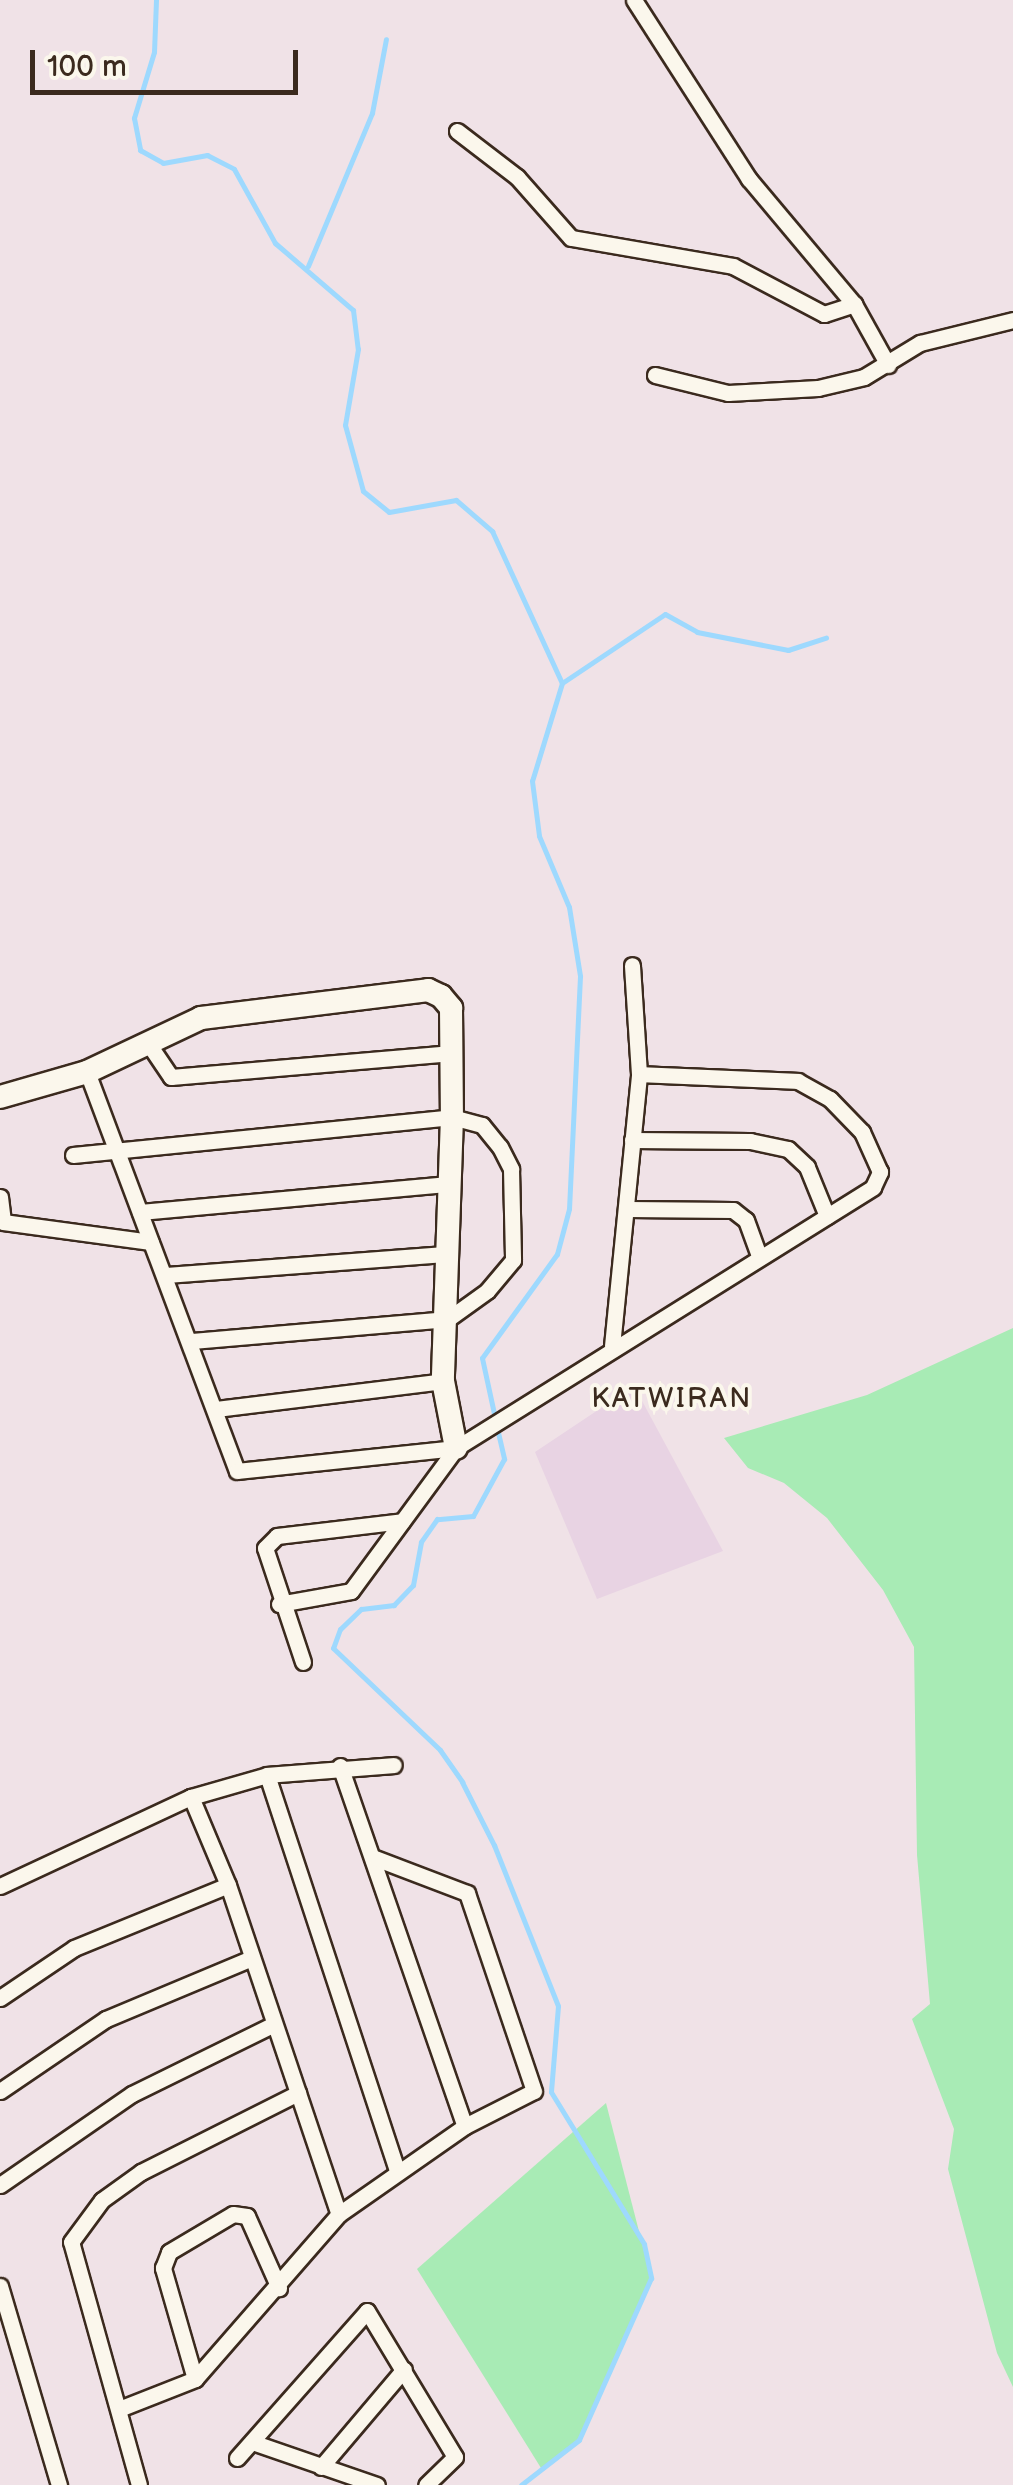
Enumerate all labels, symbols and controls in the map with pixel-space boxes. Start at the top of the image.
scale bar [35,30,302,92]
text: 100 m [47,49,127,85]
district label: KATWIRAN [591,1382,753,1416]

